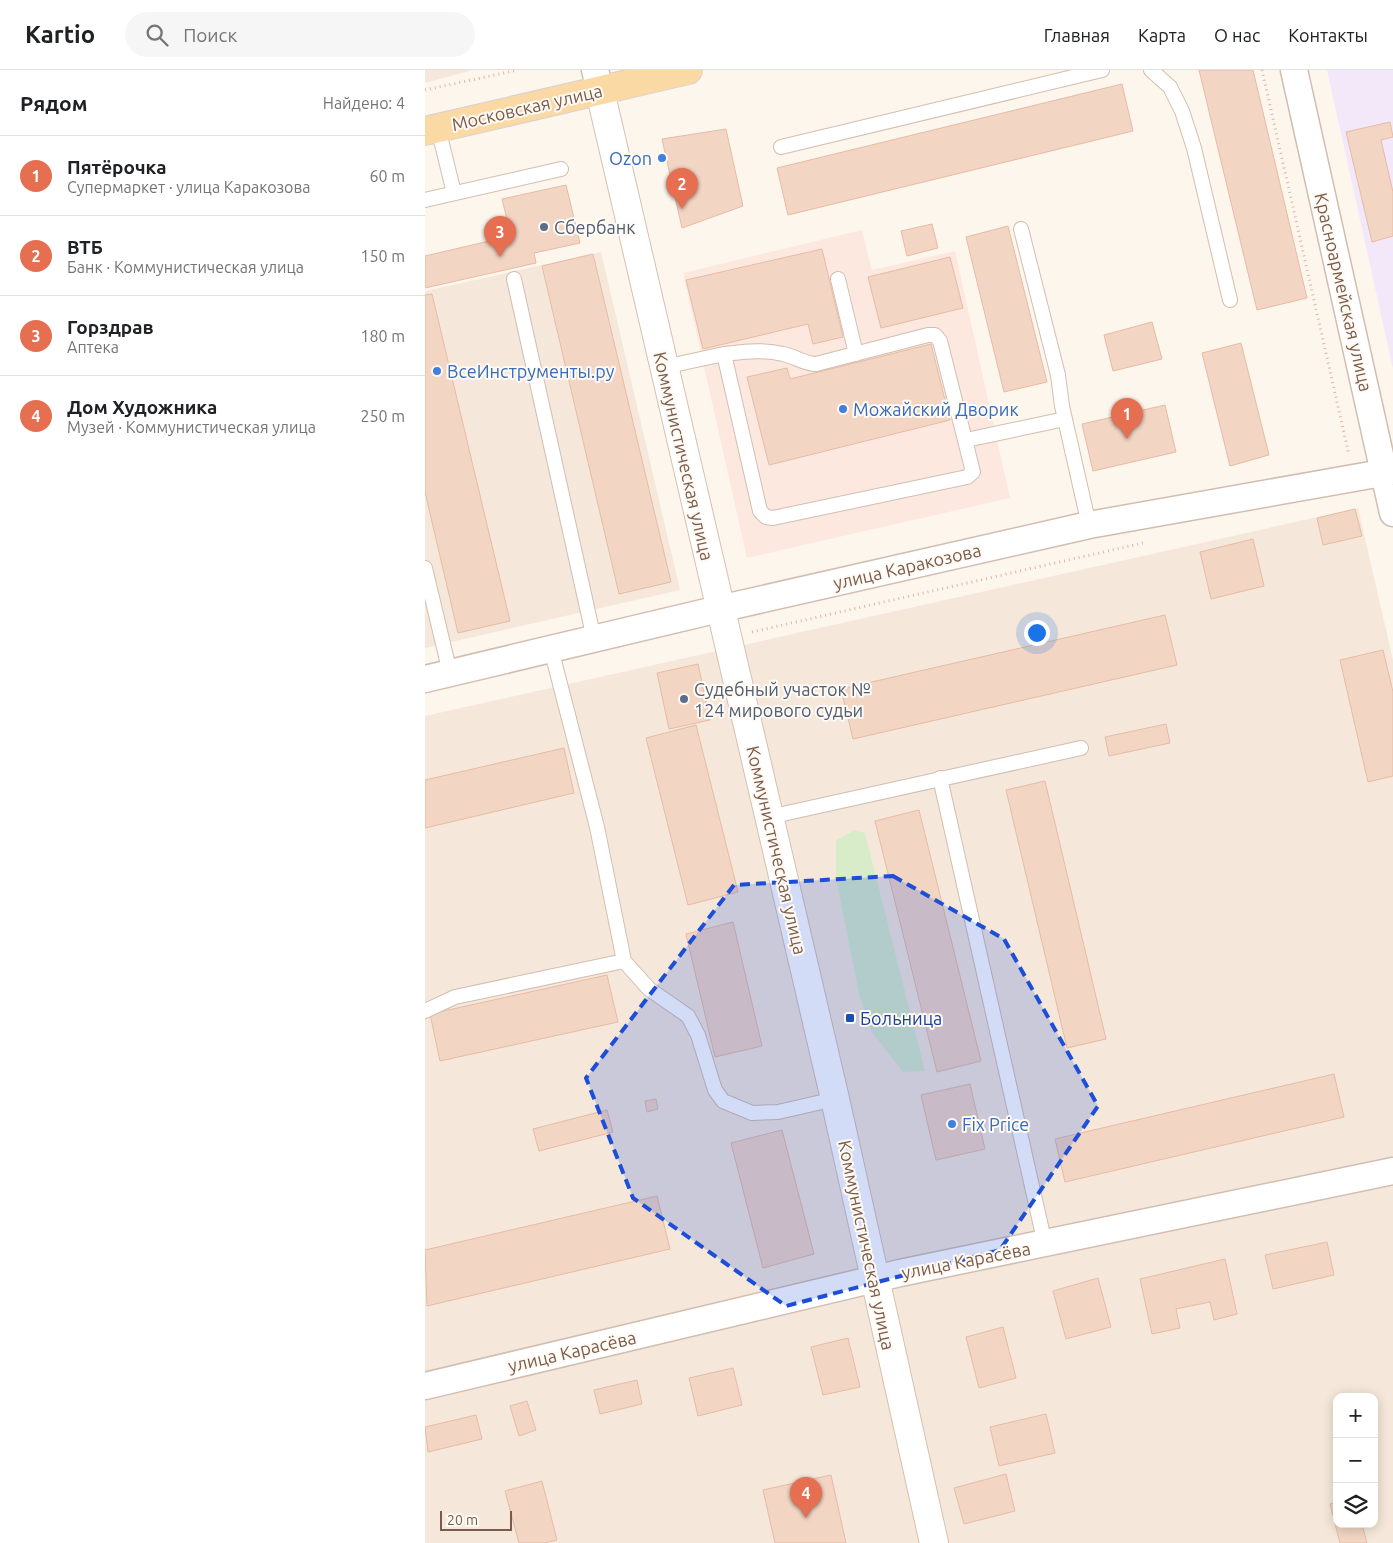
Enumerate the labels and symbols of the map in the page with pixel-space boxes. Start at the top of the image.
street label: Московская улица [450,80,604,134]
place label: Ozon [609,148,652,168]
marker: Ozon [656,152,668,164]
pin: 2 [666,168,698,209]
street label: Красноармейская улица [1311,191,1377,393]
pin: 3 [484,216,516,257]
place label: Сбербанк [554,217,636,237]
marker: Сбербанк [538,221,550,233]
street label: Коммунистическая улица [650,350,718,562]
place label: ВсеИнструменты.ру [447,361,615,381]
marker: ВсеИнструменты.ру [431,365,443,377]
pin: 1 [1111,398,1143,439]
place label: Можайский Дворик [853,399,1019,419]
marker: Можайский Дворик [837,403,849,415]
street label: улица Каракозова [831,539,983,593]
your location [1024,620,1050,646]
place label: Судебный участок № 124 мирового судьи [694,679,871,720]
marker: Судебный участок № 124 мирового судьи [678,693,690,705]
street label: Коммунистическая улица [743,744,811,956]
place label: Больница [860,1008,942,1028]
marker: Больница [844,1012,856,1024]
place label: Fix Price [962,1114,1029,1134]
marker: Fix Price [946,1118,958,1130]
street label: Коммунистическая улица [835,1138,899,1352]
street label: улица Карасёва [900,1238,1032,1282]
street label: улица Карасёва [506,1327,638,1375]
pin: 4 [790,1477,822,1518]
scale bar [440,1508,513,1531]

